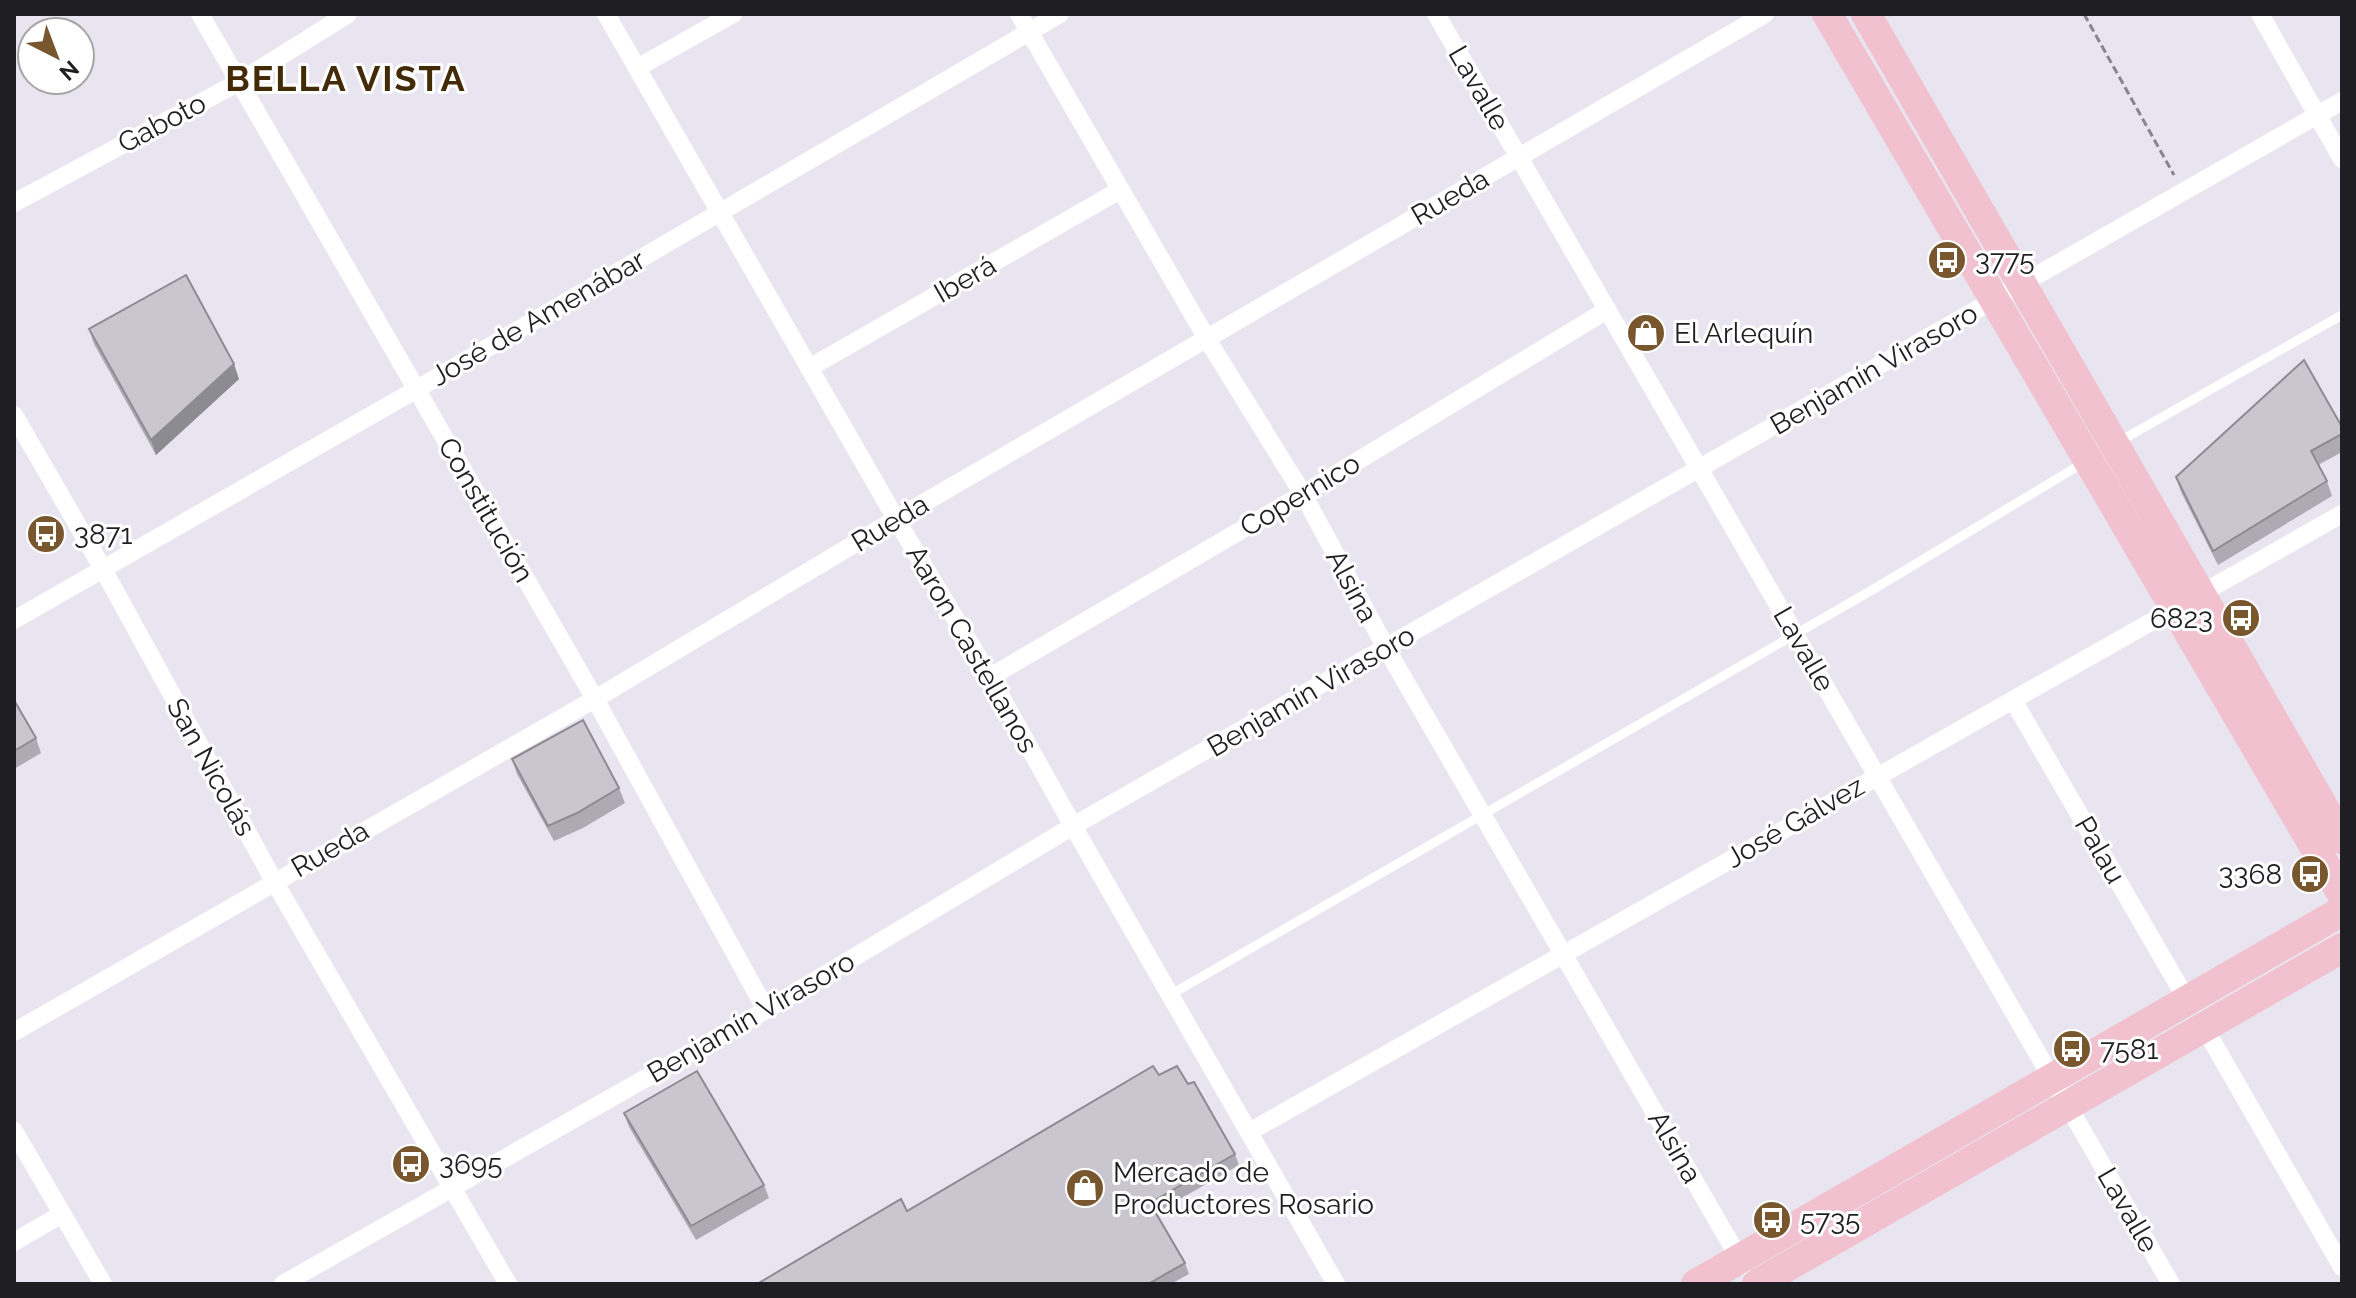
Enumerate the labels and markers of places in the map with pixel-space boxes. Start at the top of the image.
bus stop icon: 3775 [1926,239,1968,281]
place label: 3775 [1975,244,2035,277]
shop icon: El Arlequín [1625,312,1667,354]
place label: El Arlequín [1674,317,1813,350]
bus stop icon: 3871 [25,513,67,555]
place label: 3871 [74,518,133,551]
bus stop icon: 6823 [2220,597,2262,639]
place label: 6823 [2150,602,2213,635]
bus stop icon: 3368 [2289,853,2331,895]
place label: 3368 [2219,858,2282,891]
bus stop icon: 7581 [2051,1028,2093,1070]
place label: 7581 [2100,1033,2158,1066]
bus stop icon: 3695 [390,1143,432,1185]
place label: 3695 [439,1148,503,1181]
place label: Mercado de Productores Rosario [1113,1156,1374,1221]
shop icon: Mercado de Productores Rosario [1064,1167,1106,1209]
bus stop icon: 5735 [1751,1199,1793,1241]
place label: 5735 [1800,1204,1860,1237]

